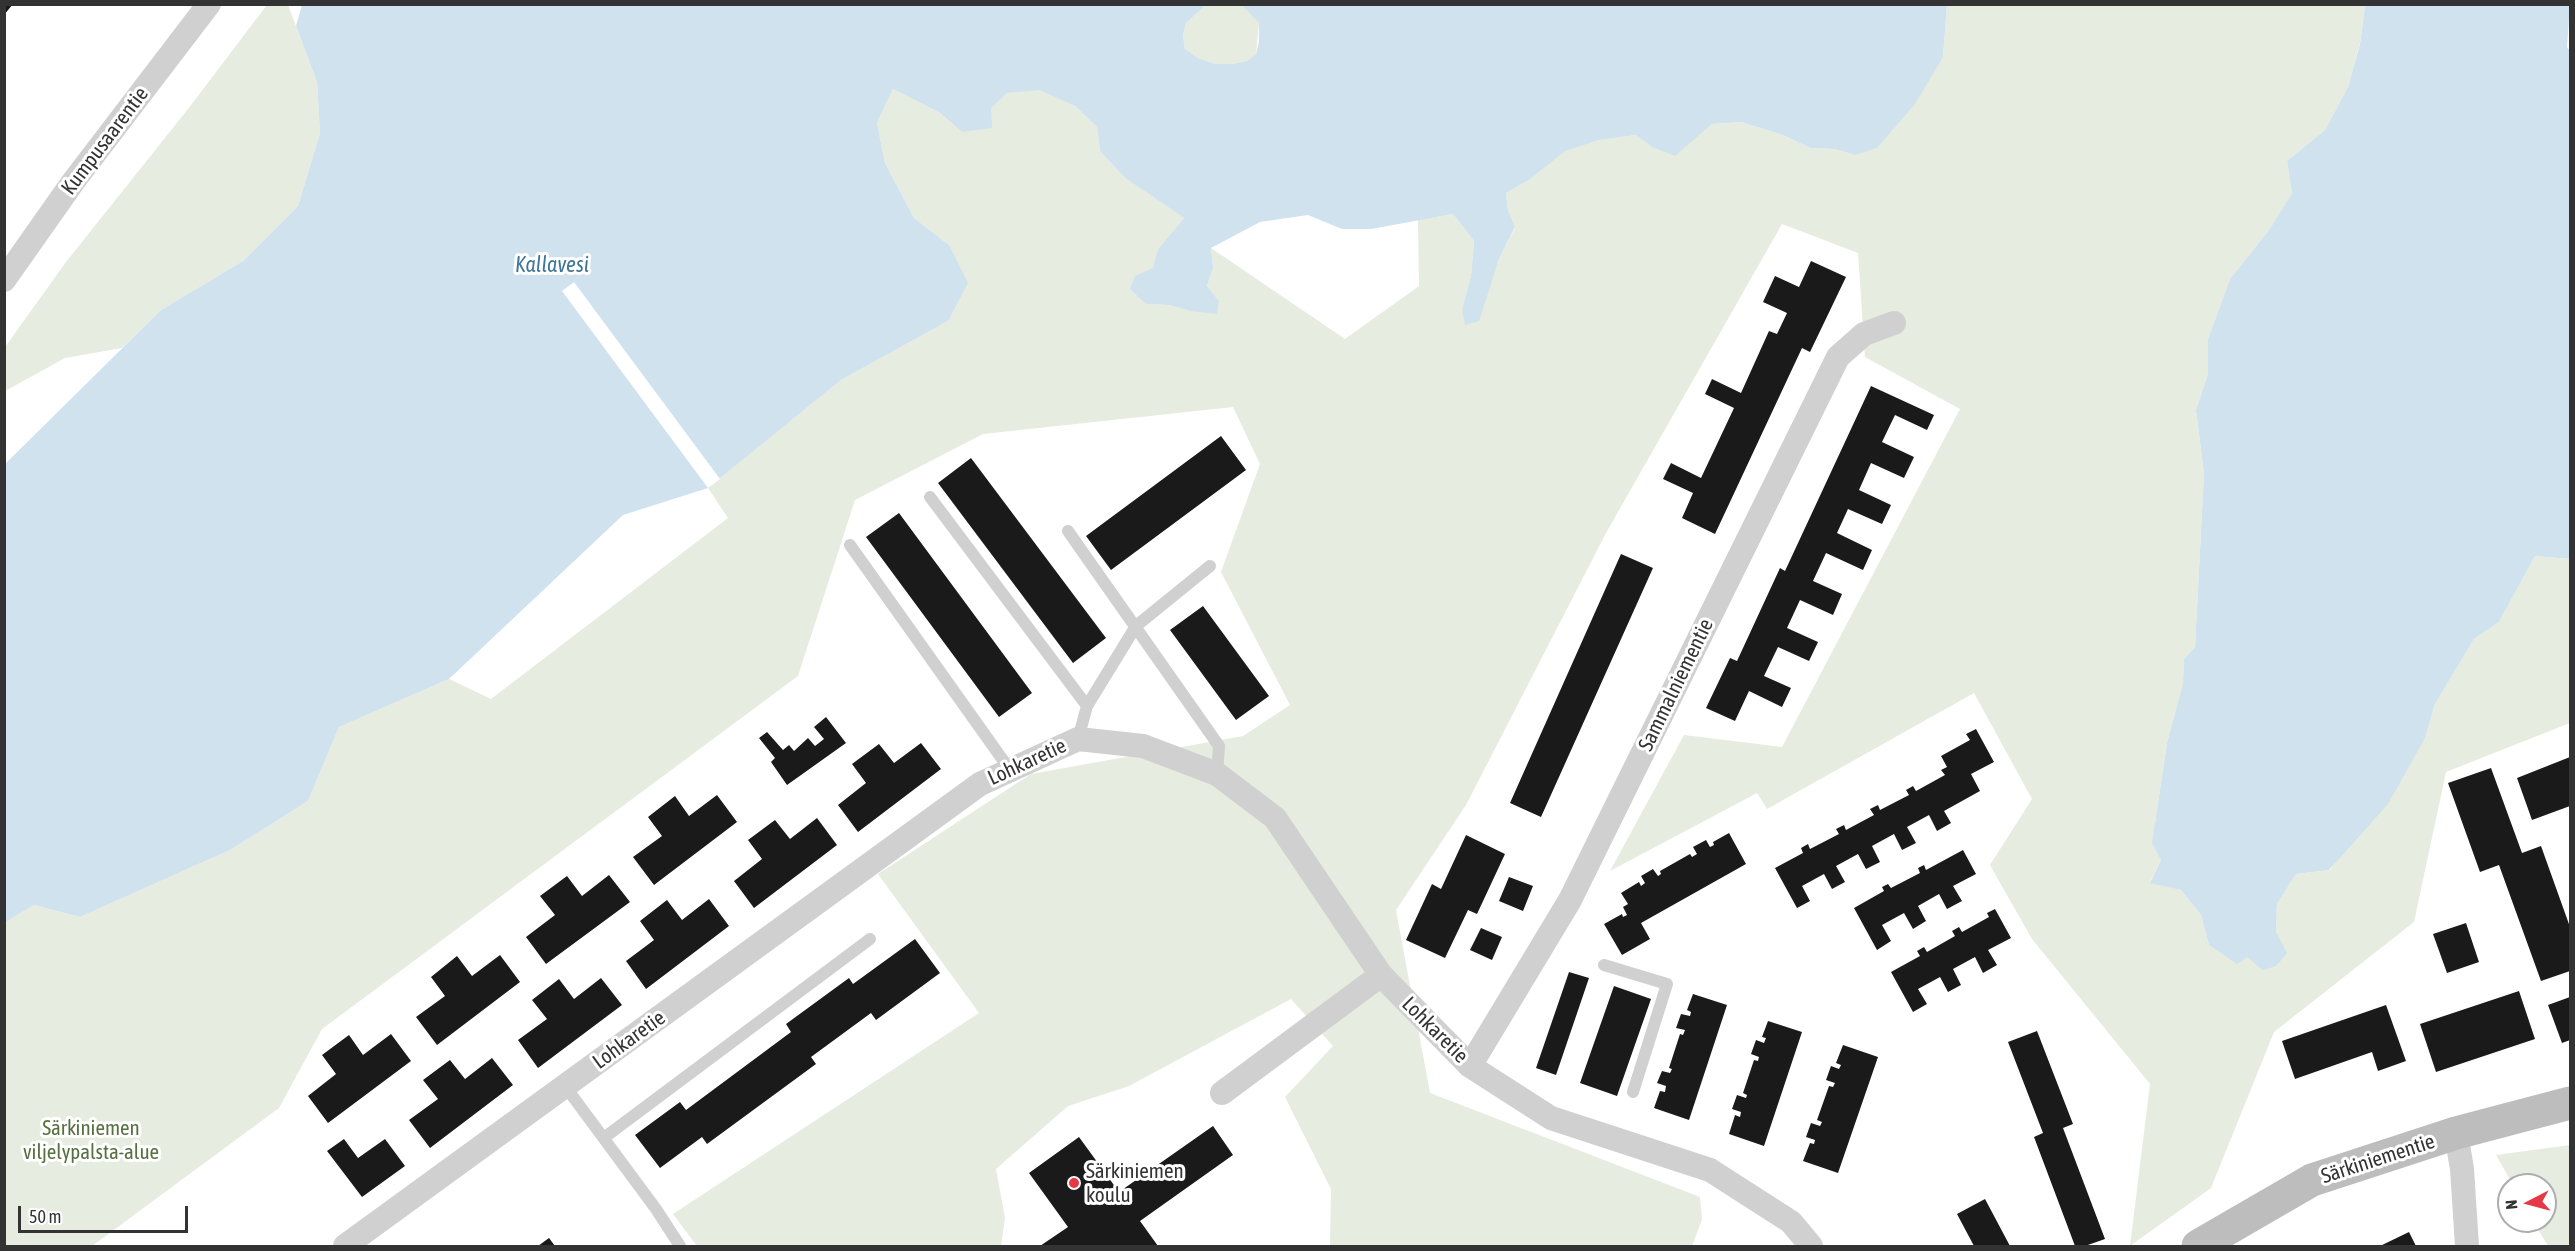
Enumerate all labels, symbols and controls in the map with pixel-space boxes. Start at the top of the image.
street label: Kumpusaarentie [56,82,154,200]
water label: Kallavesi [515,252,589,278]
street label: Sammalniementie [1633,615,1719,755]
street label: Lohkaretie [984,733,1070,791]
street label: Lohkaretie [1397,992,1473,1068]
street label: Lohkaretie [588,1005,670,1075]
park label: Särkiniemen viljelypalsta-alue [23,1115,159,1165]
street label: Särkiniementie [2318,1129,2438,1189]
place label: Särkiniemen koulu [1086,1158,1184,1208]
north arrow [2497,1173,2557,1233]
marker: Särkiniemen koulu [1067,1176,1081,1190]
scale bar [21,1194,190,1232]
text: N [2502,1199,2521,1210]
text: 50 m [29,1206,61,1227]

